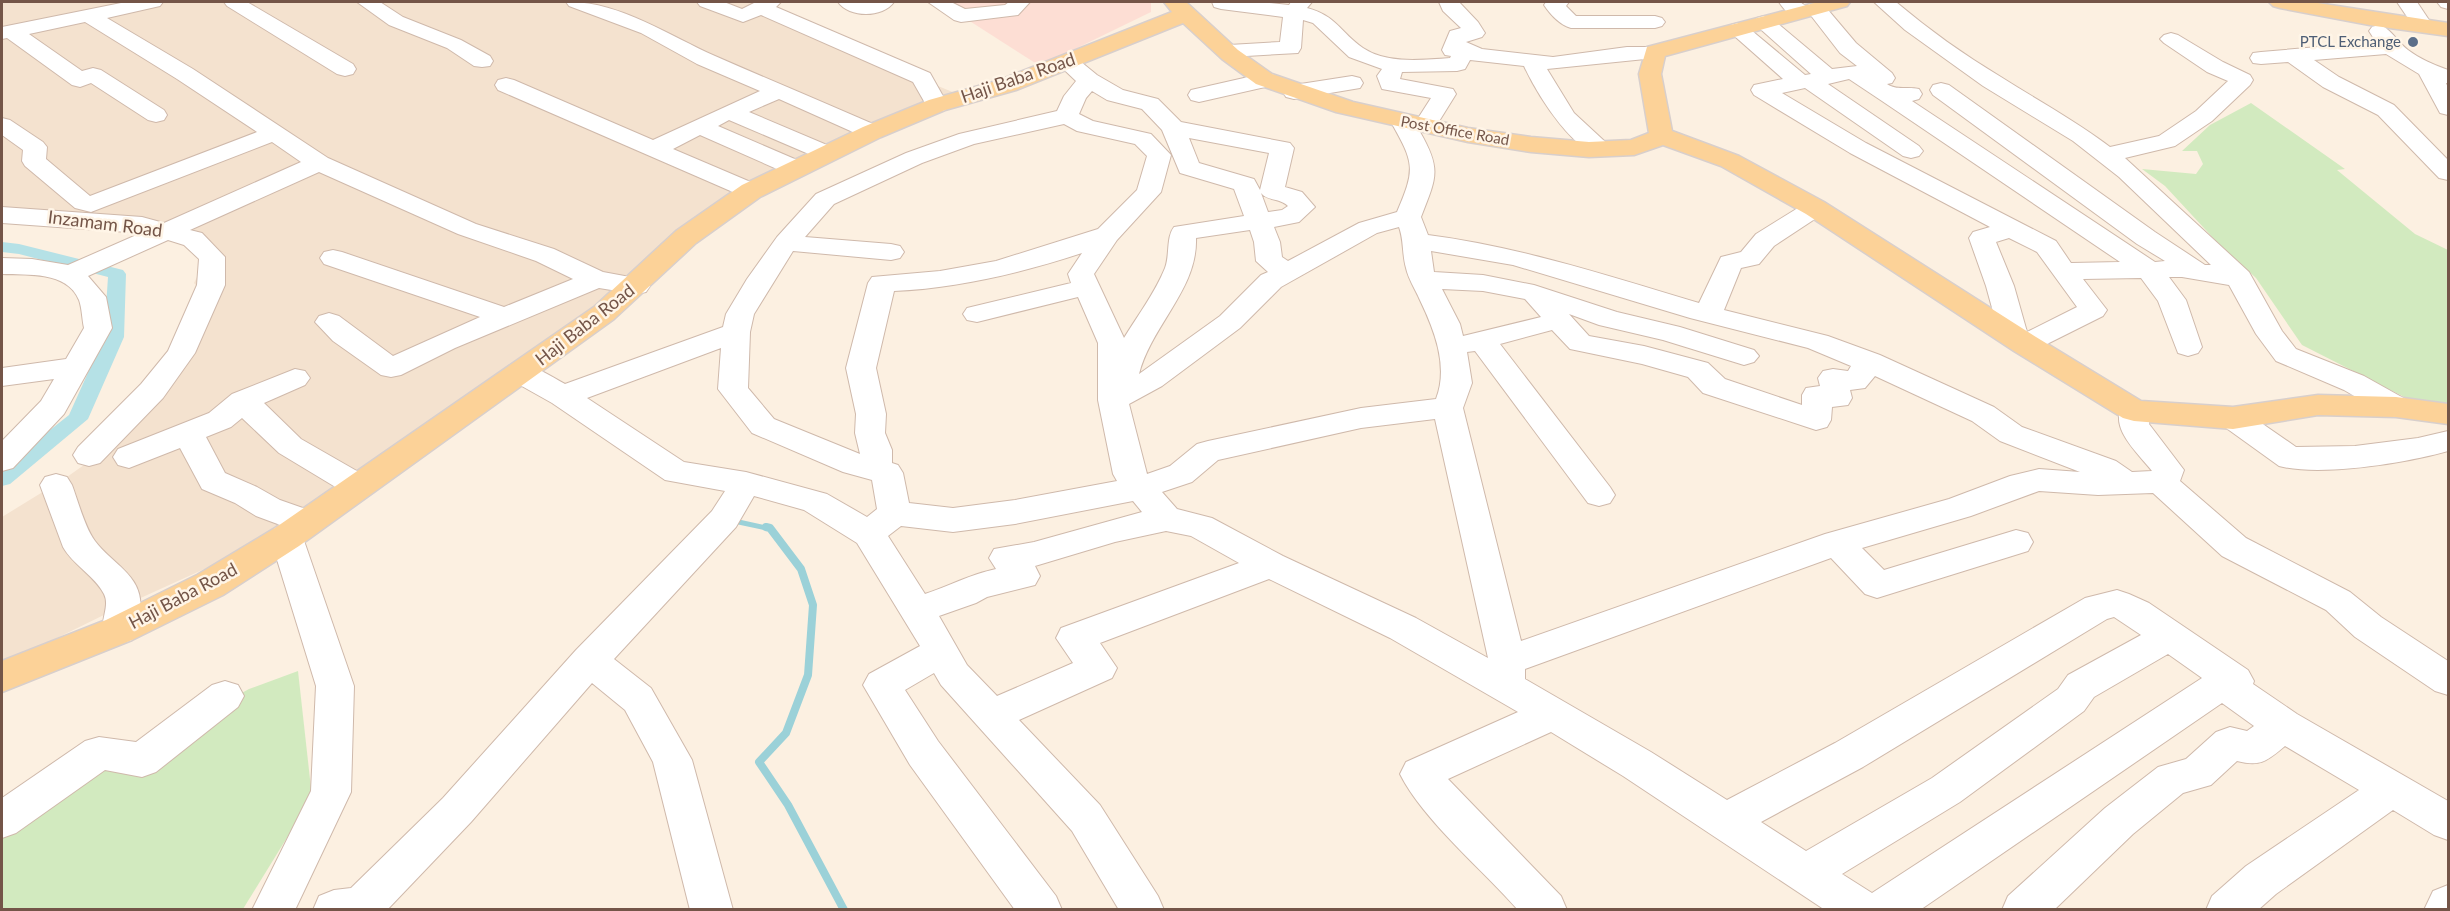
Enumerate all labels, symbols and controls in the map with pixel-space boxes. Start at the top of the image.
place label: PTCL Exchange [2300,32,2401,50]
marker: PTCL Exchange [2406,35,2420,49]
street label: Haji Baba Road [958,47,1078,107]
street label: Post Office Road [1399,112,1511,148]
street label: Inzamam Road [47,205,164,241]
street label: Haji Baba Road [530,279,638,370]
street label: Haji Baba Road [125,557,241,633]

